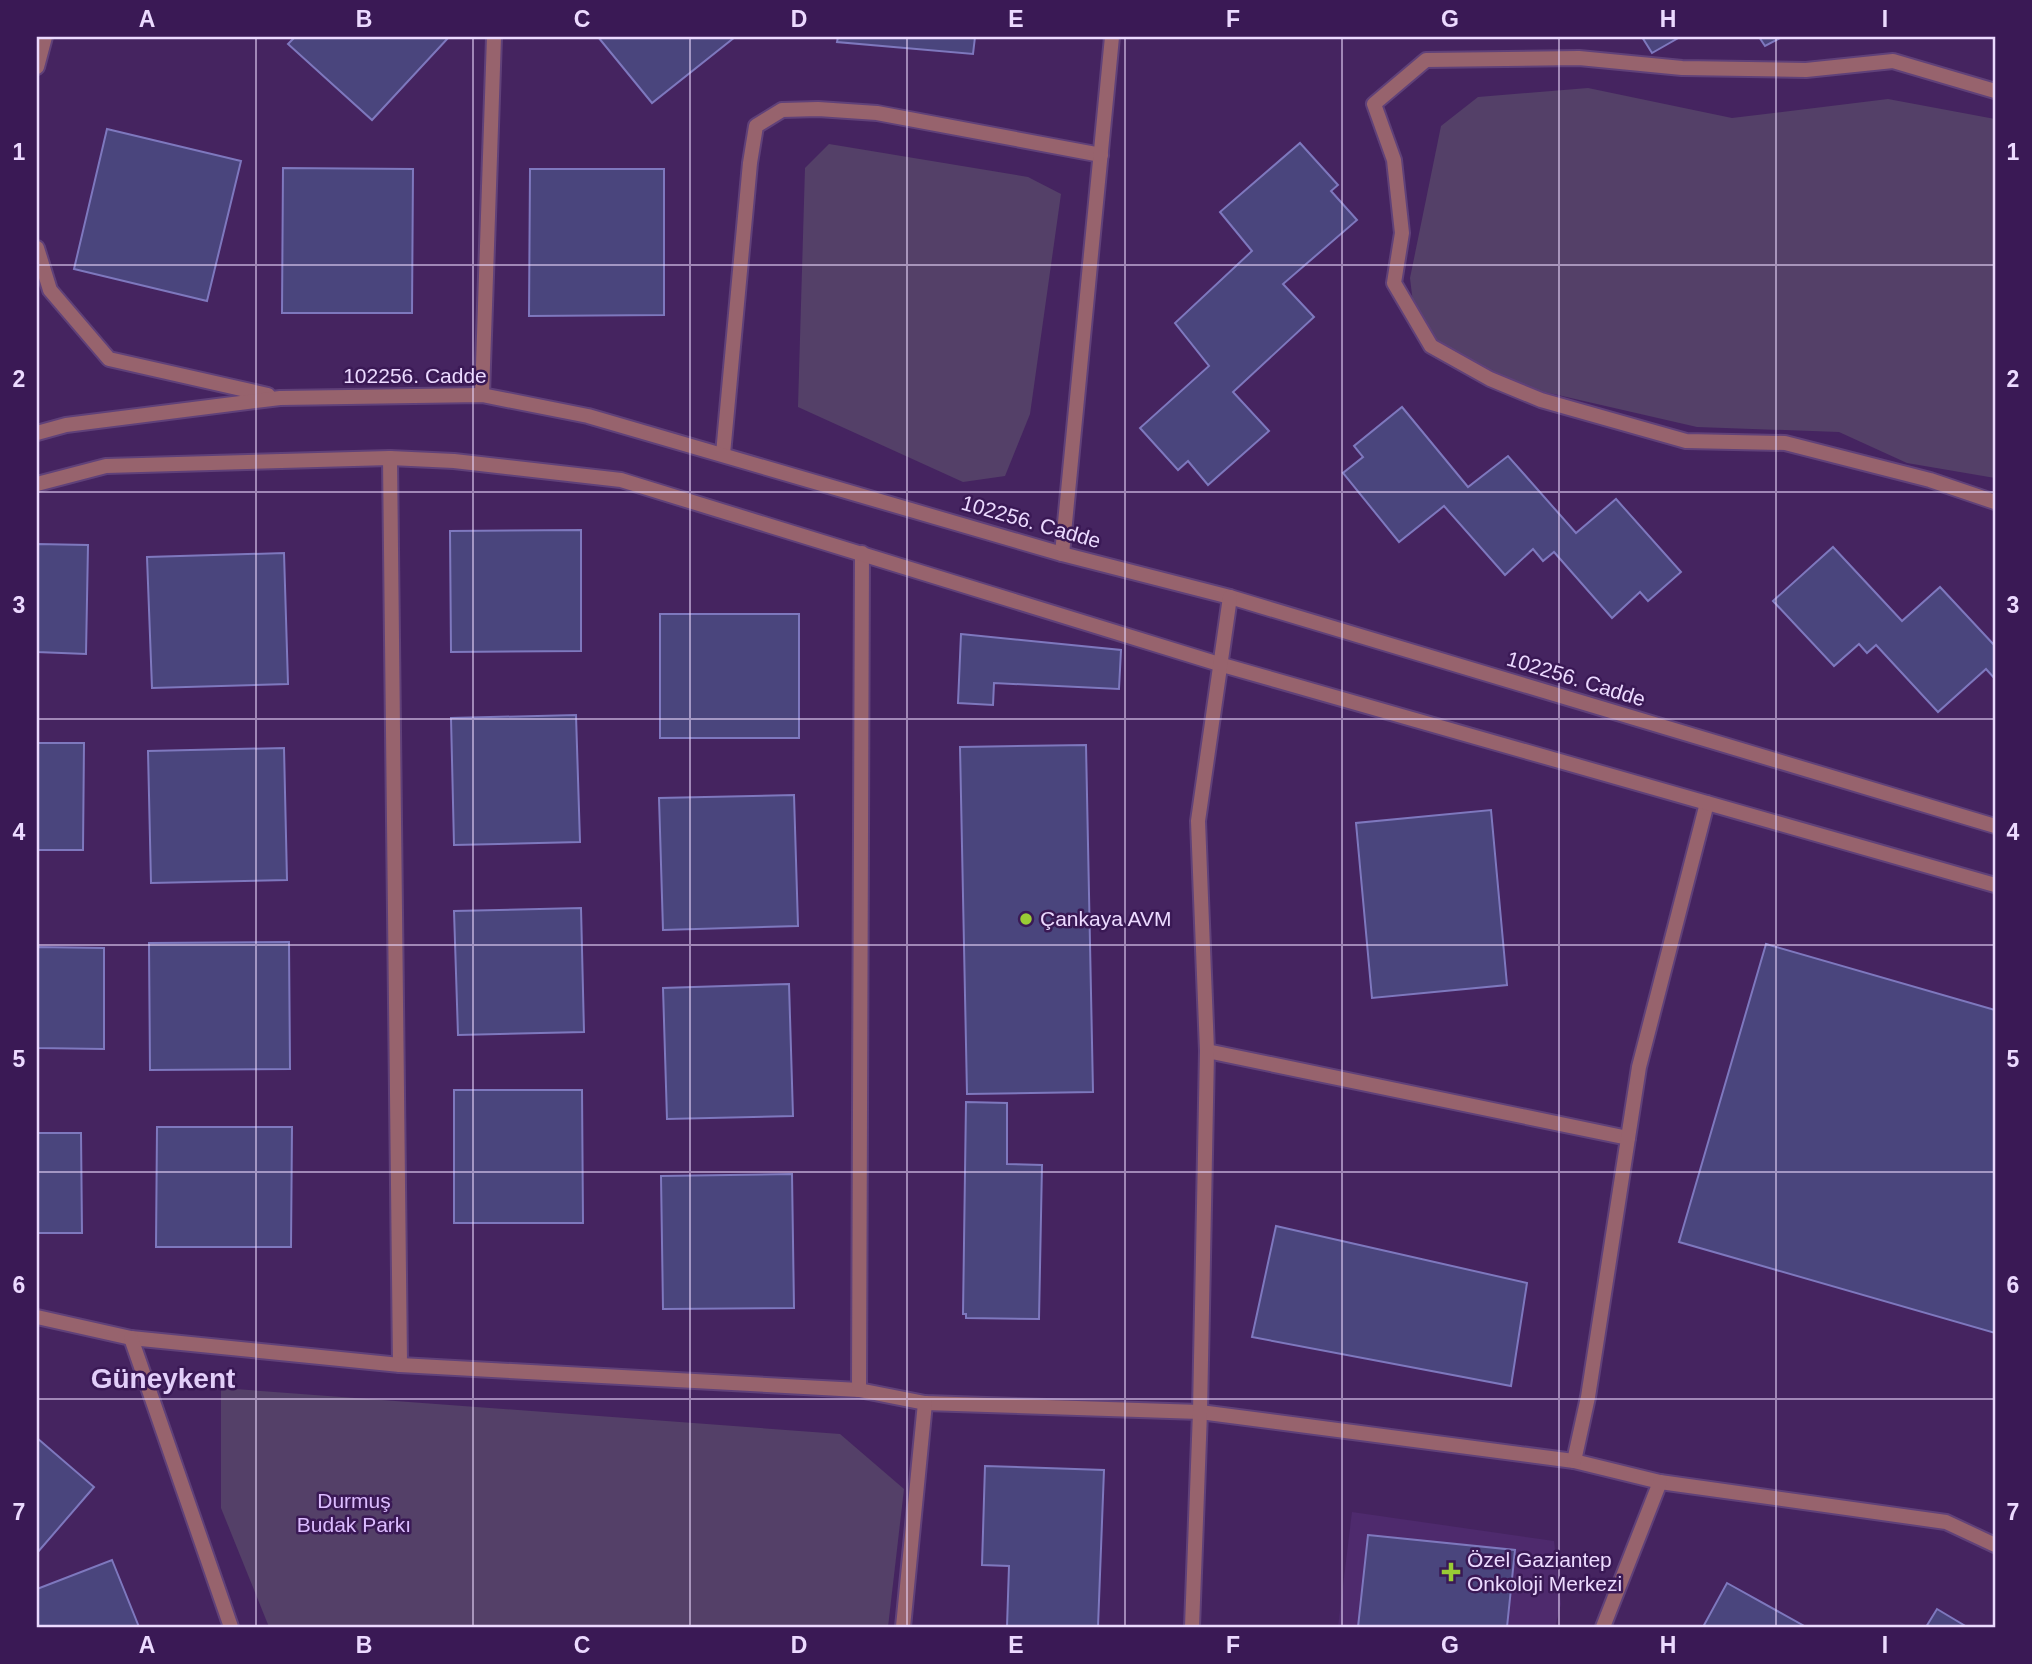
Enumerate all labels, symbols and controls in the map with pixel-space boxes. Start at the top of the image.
text: A [139,6,155,32]
text: B [356,6,372,32]
text: C [574,6,590,32]
text: D [791,6,807,32]
text: E [1008,6,1024,32]
text: F [1226,6,1240,32]
text: G [1441,6,1459,32]
text: H [1660,6,1676,32]
text: I [1882,6,1888,32]
text: 1 [13,139,26,165]
text: 1 [2007,139,2020,165]
street label: 102256. Cadde [343,364,487,387]
text: 2 [13,366,25,392]
text: 2 [2007,366,2019,392]
street label: 102256. Cadde [959,491,1103,552]
text: 3 [13,592,25,618]
text: 3 [2007,592,2019,618]
street label: 102256. Cadde [1504,647,1648,711]
text: 4 [13,819,26,845]
text: 4 [2007,819,2020,845]
place label: Çankaya AVM [1040,907,1172,930]
marker: Çankaya AVM [1018,911,1034,927]
text: 5 [13,1046,26,1072]
text: 5 [2007,1046,2020,1072]
text: 6 [13,1272,25,1298]
text: 6 [2007,1272,2019,1298]
district label: Güneykent [91,1363,235,1394]
park label: Durmuş Budak Parkı [297,1489,411,1536]
text: 7 [13,1499,25,1525]
text: 7 [2007,1499,2019,1525]
place label: Özel Gaziantep Onkoloji Merkezi [1467,1548,1622,1595]
marker: Özel Gaziantep Onkoloji Merkezi [1441,1562,1461,1582]
text: A [139,1632,155,1658]
text: B [356,1632,372,1658]
text: C [574,1632,590,1658]
text: D [791,1632,807,1658]
text: E [1008,1632,1024,1658]
text: F [1226,1632,1240,1658]
text: G [1441,1632,1459,1658]
text: H [1660,1632,1676,1658]
text: I [1882,1632,1888,1658]

